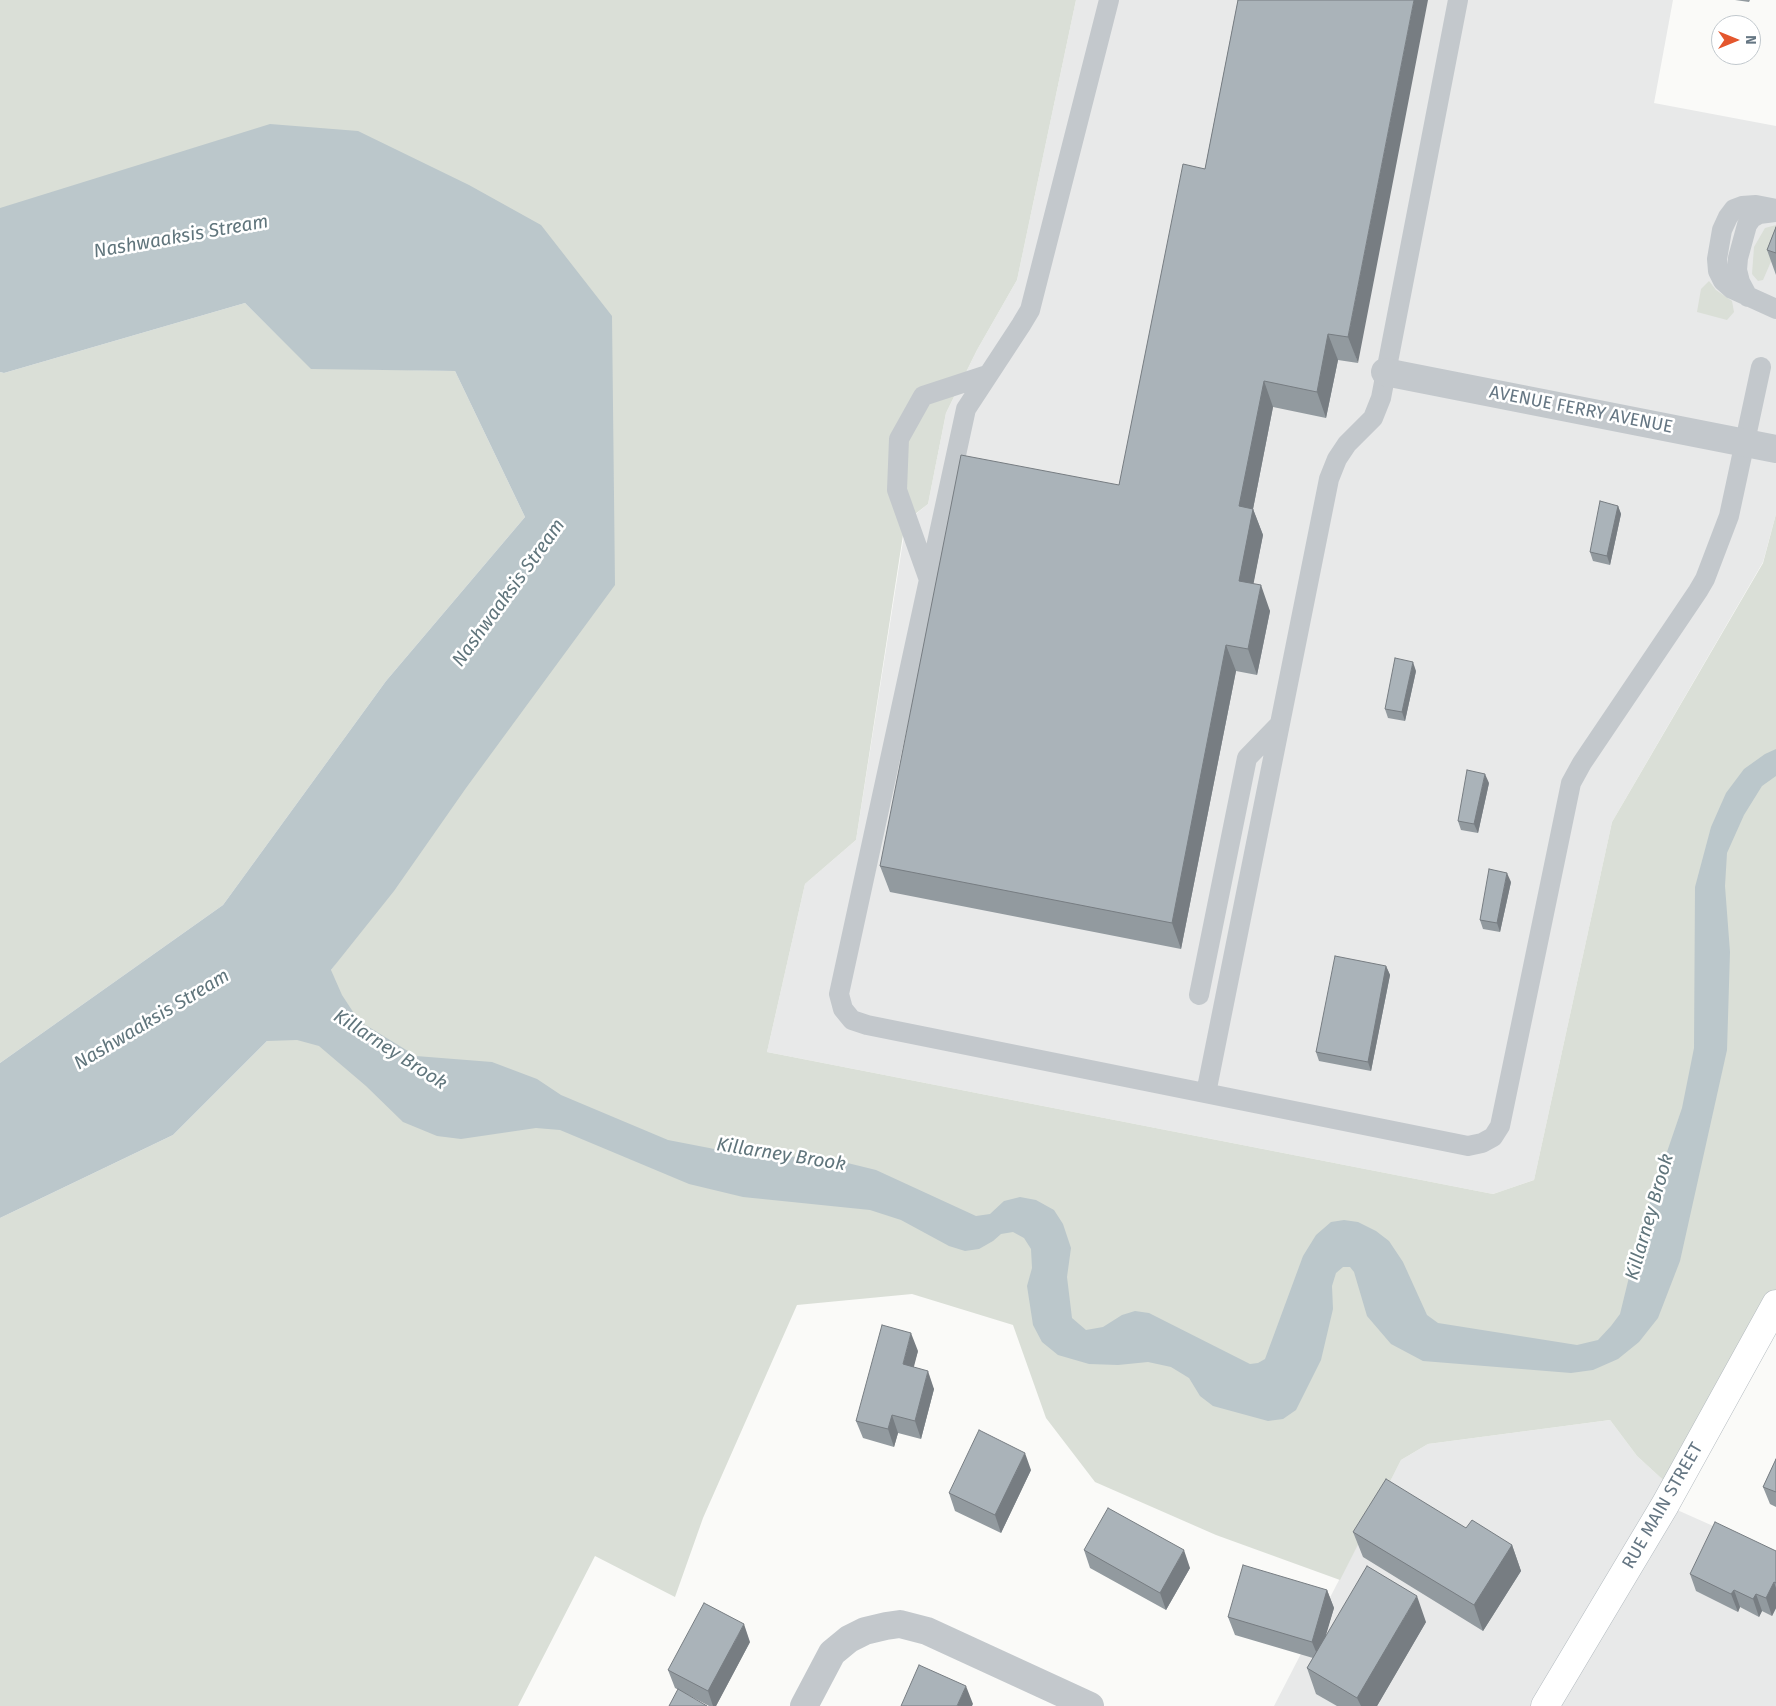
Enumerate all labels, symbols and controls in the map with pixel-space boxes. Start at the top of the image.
north arrow [1711,15,1761,65]
text: N [1742,35,1759,45]
water label: Nashwaaksis Stream [92,210,270,264]
street label: AVENUE FERRY AVENUE [1488,382,1674,438]
water label: Nashwaaksis Stream [448,515,570,671]
water label: Nashwaaksis Stream [70,965,234,1075]
water label: Killarney Brook [329,1005,451,1095]
water label: Killarney Brook [715,1134,847,1176]
water label: Killarney Brook [1621,1151,1679,1283]
street label: RUE MAIN STREET [1618,1439,1708,1573]

